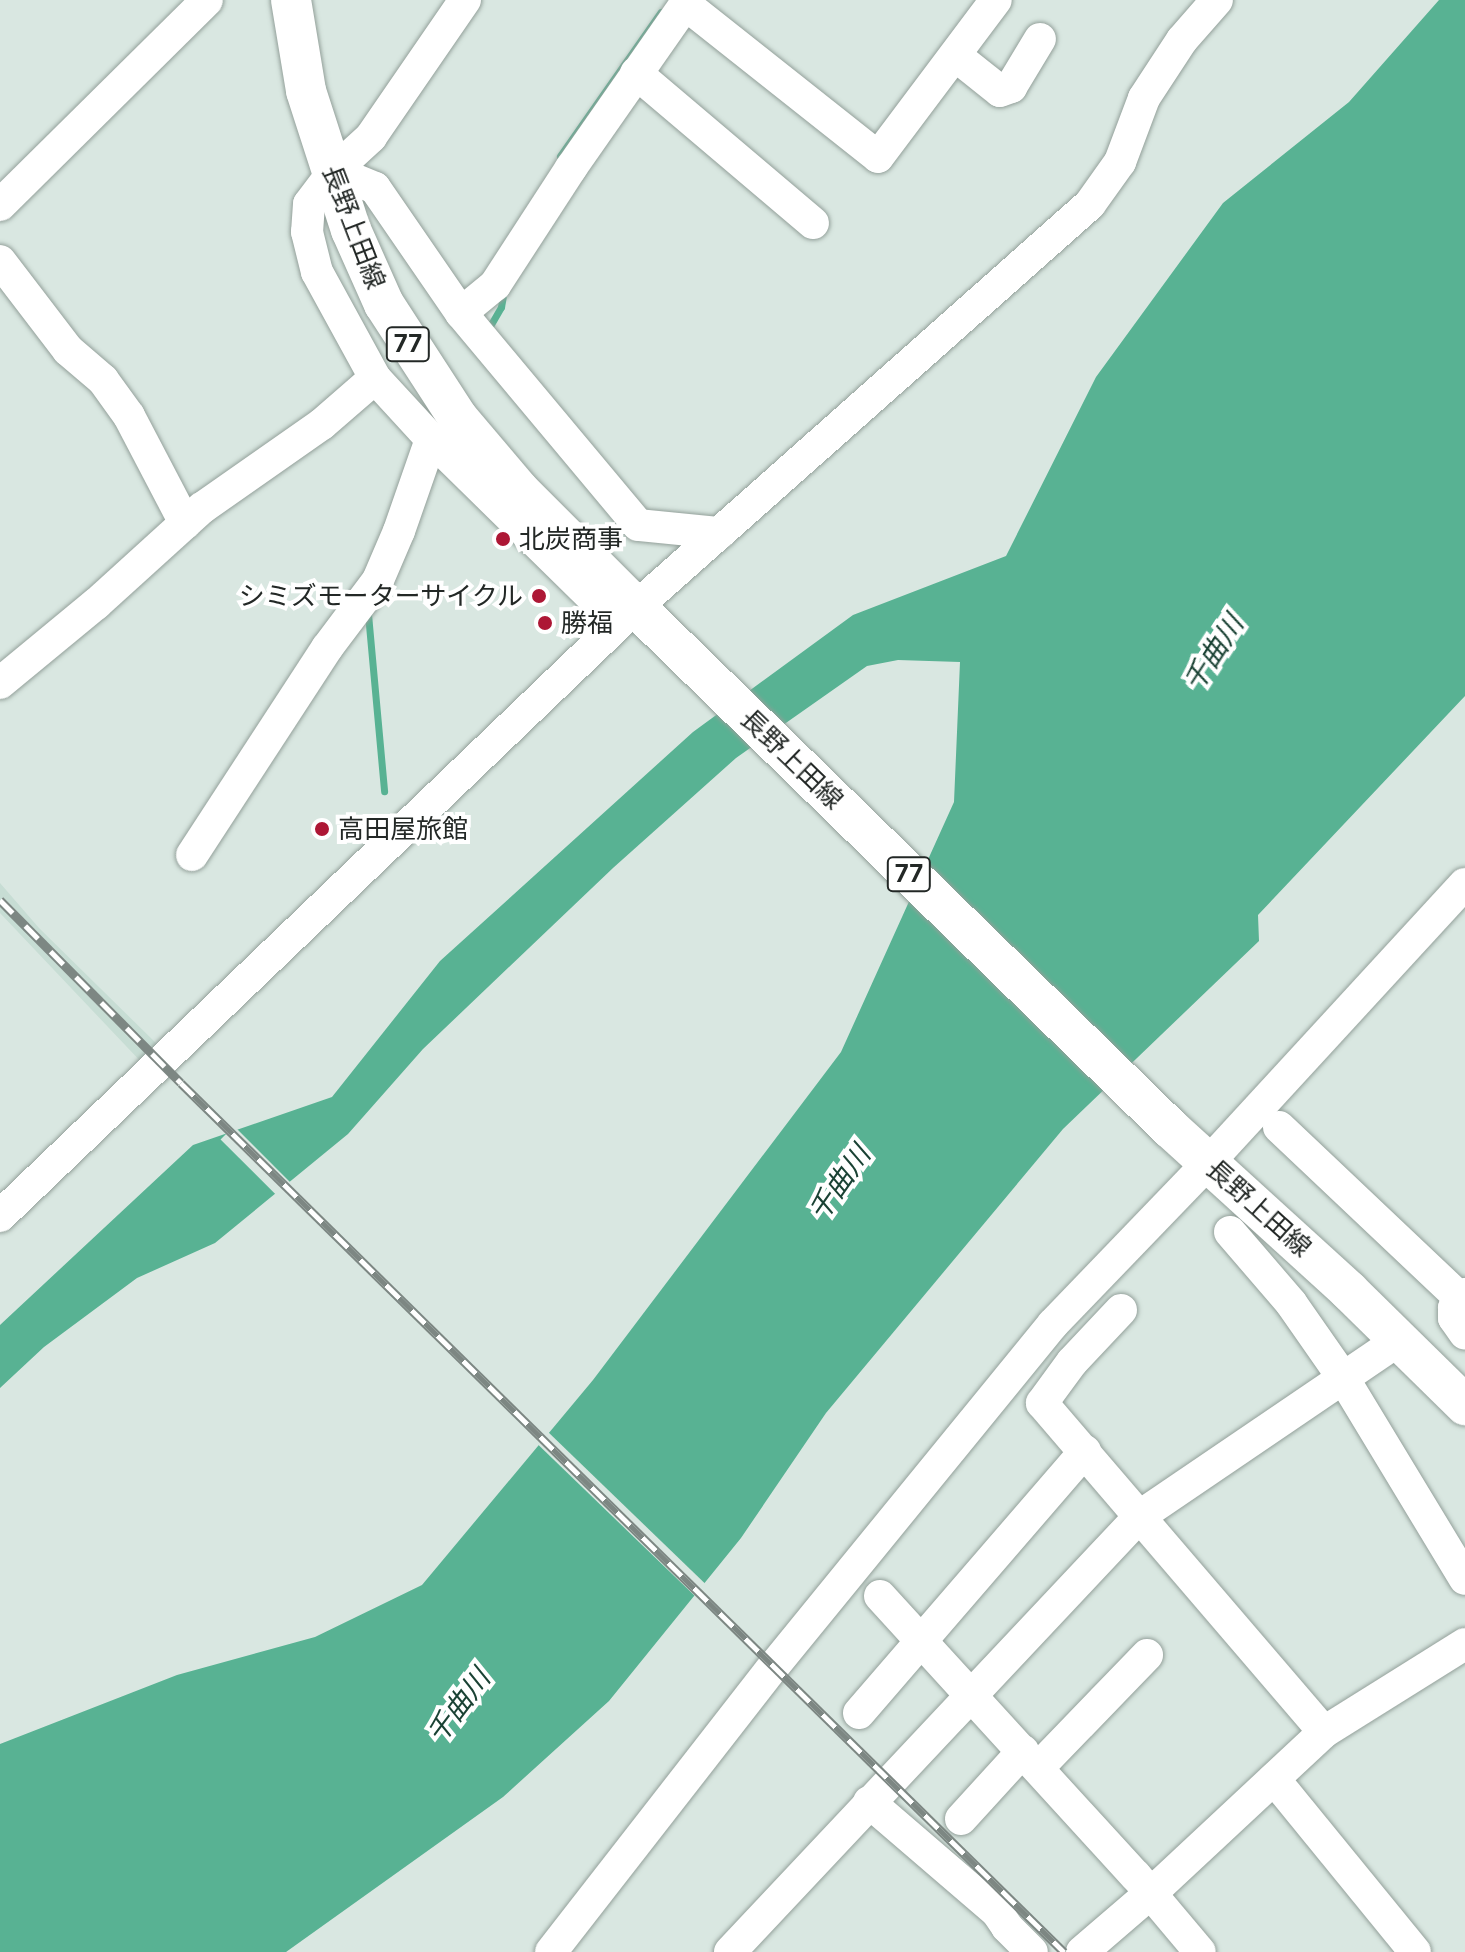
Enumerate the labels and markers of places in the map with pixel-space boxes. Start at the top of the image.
place label: 北炭商事 [519,523,623,555]
marker: 北炭商事 [494,530,512,548]
place label: シミズモーターサイクル [237,580,523,612]
marker: シミズモーターサイクル [530,587,548,605]
place label: 勝福 [561,607,613,639]
marker: 勝福 [536,614,554,632]
place label: 高田屋旅館 [338,813,468,845]
marker: 高田屋旅館 [313,820,331,838]

